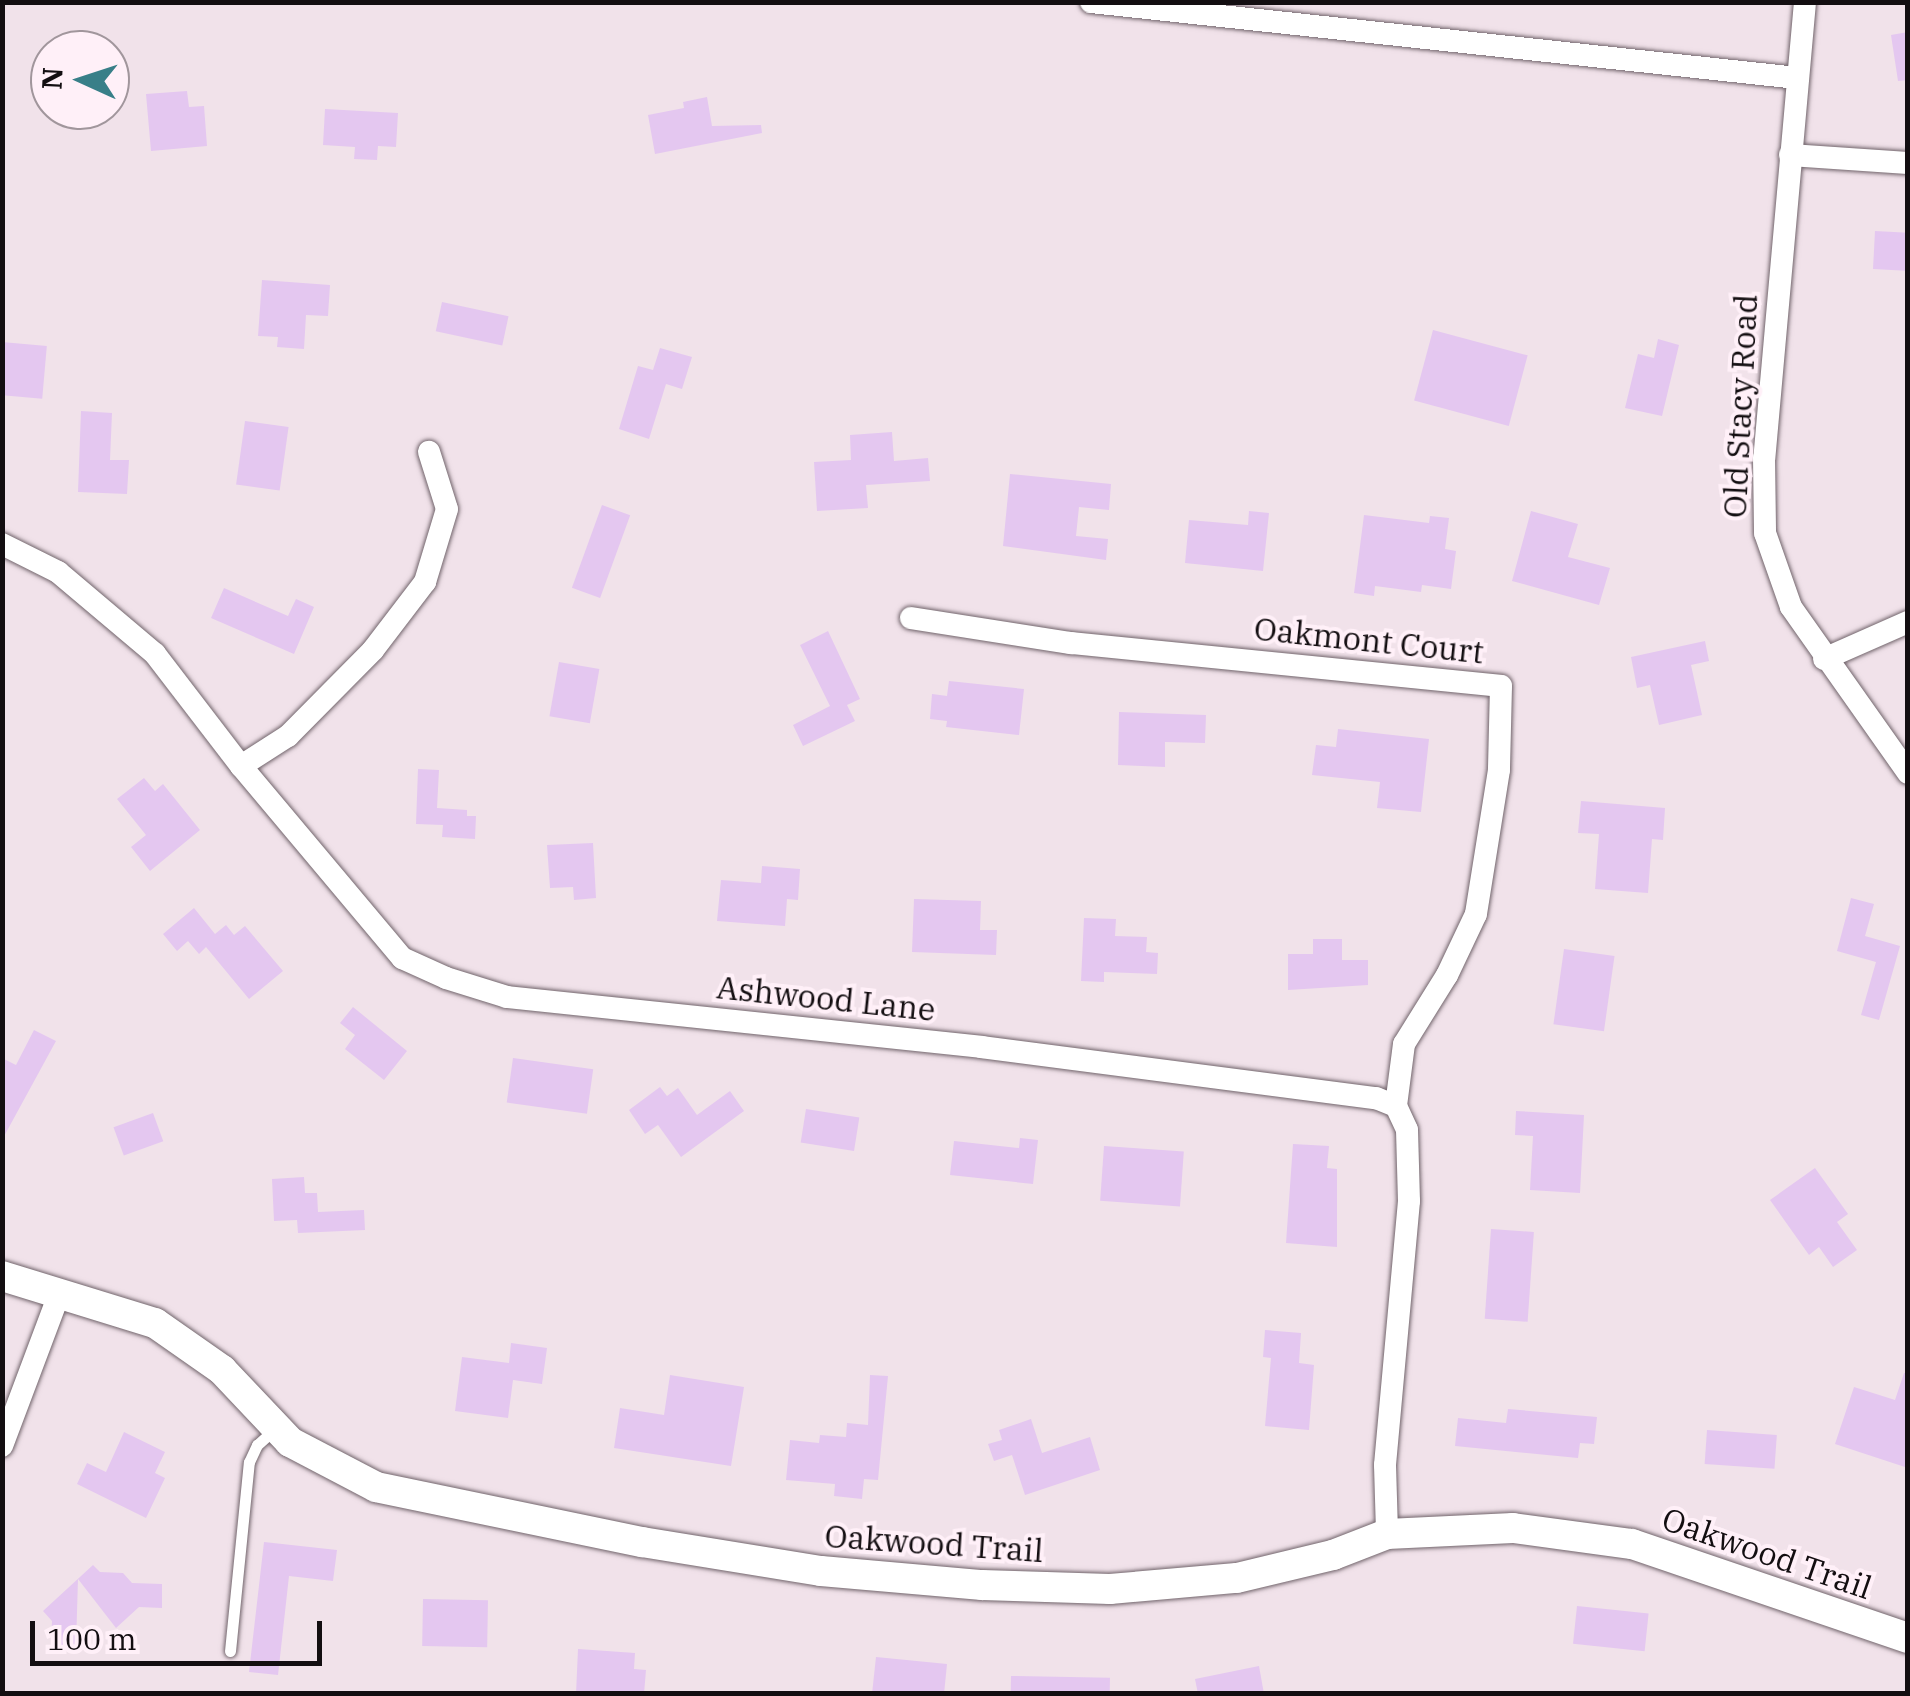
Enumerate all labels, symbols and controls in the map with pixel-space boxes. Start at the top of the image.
north arrow [30,30,130,130]
text: N [32,66,71,91]
street label: Old Stacy Road [1715,293,1765,519]
street label: Oakmont Court [1252,609,1486,671]
street label: Ashwood Lane [715,967,937,1029]
street label: Oakwood Trail [1657,1499,1877,1607]
street label: Oakwood Trail [823,1516,1045,1570]
scale bar [35,1601,328,1663]
text: 100 m [47,1619,137,1658]

